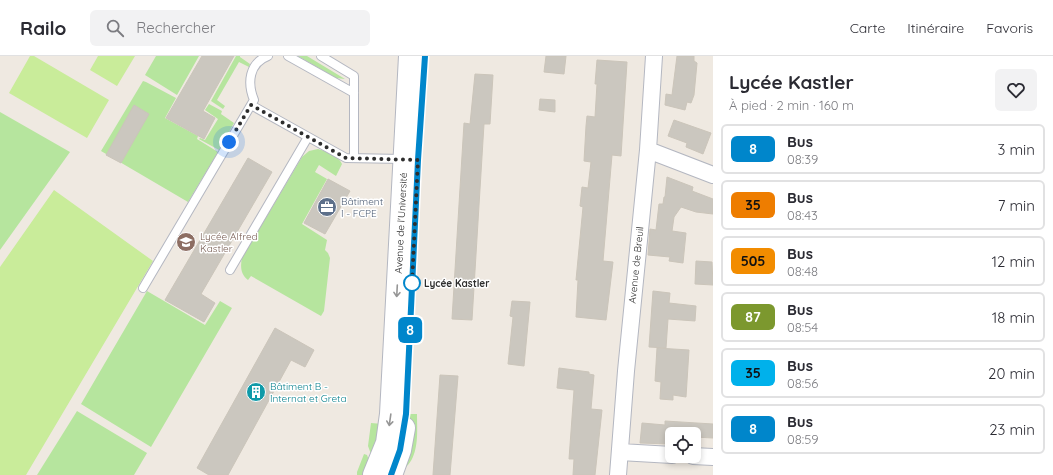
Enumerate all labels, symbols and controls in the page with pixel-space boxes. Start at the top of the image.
search box [90,10,370,46]
text: Railo [20,16,66,40]
icon: search [104,17,126,39]
text: Rechercher [136,18,216,37]
text: Carte [850,19,885,37]
text: Itinéraire [907,19,964,37]
text: Favoris [986,19,1033,37]
button: heart [995,69,1037,111]
text: Lycée Kastler [729,70,854,94]
text: À pied · 2 min · 160 m [729,97,854,113]
your location [219,132,239,152]
text: Bus [787,132,813,151]
text: 8 [749,140,757,158]
text: 3 min [997,140,1035,159]
text: 08:39 [787,151,818,167]
street label: Avenue de l'Université [392,172,410,274]
text: Bus [787,188,813,207]
place label: Bâtiment I - FCPE [341,195,384,220]
office icon: Bâtiment I - FCPE [316,196,338,218]
text: 35 [745,196,761,214]
text: 7 min [998,196,1035,215]
text: 08:43 [787,207,818,223]
street label: Avenue de Breuil [625,226,647,304]
place label: Lycée Alfred Kastler [200,230,258,255]
school or university icon: Lycée Alfred Kastler [175,231,197,253]
text: Bus [787,244,813,263]
text: 505 [741,252,765,270]
text: 12 min [991,252,1035,271]
text: 08:48 [787,263,818,279]
marker: Lycée Kastler [403,274,421,292]
place label: Lycée Kastler [424,277,490,290]
one-way arrow [393,284,401,297]
text: Bus [787,300,813,319]
text: 87 [745,308,761,326]
text: 18 min [992,308,1035,327]
line badge: 8 [397,317,423,343]
text: 08:54 [787,319,818,335]
text: 8 [406,321,414,339]
text: Bus [787,356,813,375]
text: 35 [745,364,761,382]
text: 20 min [988,364,1035,383]
text: 08:56 [787,375,818,391]
place label: Bâtiment B - Internat et Greta [270,380,347,405]
building icon: Bâtiment B - Internat et Greta [245,381,267,403]
text: Bus [787,412,813,431]
one-way arrow [386,413,394,426]
text: 8 [749,420,757,438]
text: 23 min [989,420,1035,439]
map controls [665,427,701,463]
button: locate [665,427,701,463]
text: 08:59 [787,431,819,447]

